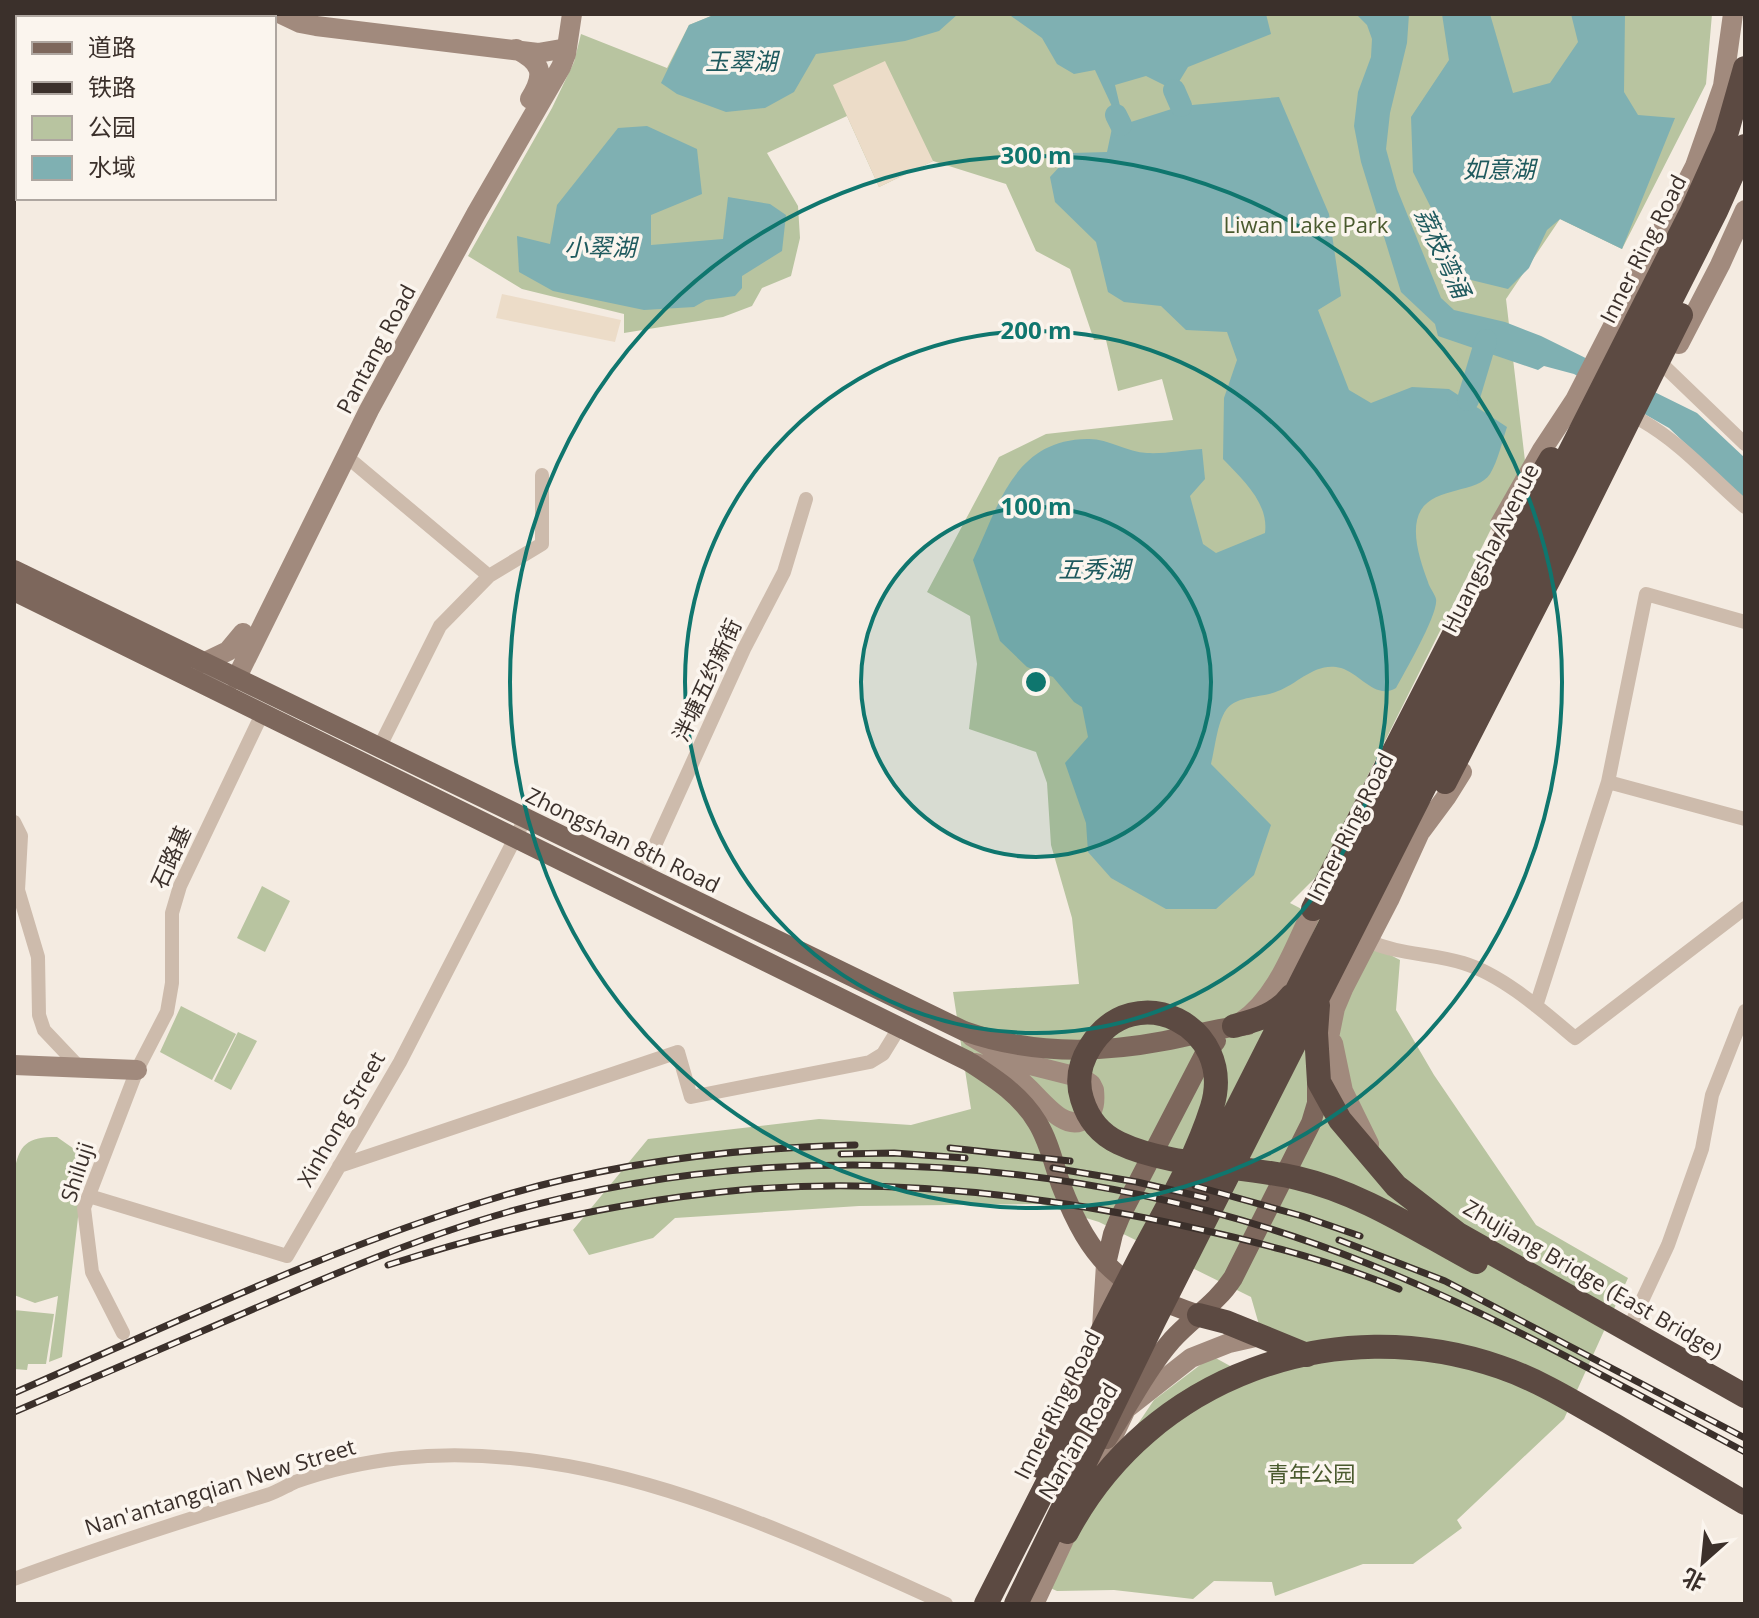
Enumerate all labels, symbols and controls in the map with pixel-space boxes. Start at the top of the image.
legend [16,16,276,200]
text: 道路 [88,30,136,63]
water label: 玉翠湖 [705,44,781,77]
text: 铁路 [88,70,136,103]
text: 公园 [88,110,136,143]
text: 300 m [1001,138,1071,171]
text: 水域 [88,150,136,183]
water label: 如意湖 [1463,152,1539,185]
street label: Inner Ring Road [1592,169,1692,328]
water label: 荔枝湾涌 [1408,202,1480,306]
park label: Liwan Lake Park [1224,209,1389,239]
water label: 小翠湖 [564,230,640,263]
street label: Pantang Road [328,279,422,419]
text: 200 m [1001,313,1071,346]
street label: Huangsha Avenue [1434,458,1545,637]
text: 100 m [1001,489,1071,522]
water label: 五秀湖 [1058,552,1134,585]
street label: 泮塘五约新街 [665,613,748,746]
centre of rings [1022,668,1050,696]
street label: Inner Ring Road [1299,747,1399,906]
street label: Zhongshan 8th Road [521,779,725,899]
street label: 石路基 [143,820,197,893]
street label: Xinhong Street [289,1045,391,1191]
street label: Shiluji [52,1138,100,1205]
street label: Zhujiang Bridge (East Bridge) [1459,1192,1728,1365]
street label: Inner Ring Road [1006,1325,1106,1484]
street label: Nan'an Road [1031,1377,1124,1504]
street label: Nan'antangqian New Street [81,1430,359,1542]
park label: 青年公园 [1267,1458,1355,1488]
north arrow [1663,1522,1743,1602]
text: 北 [1677,1562,1710,1599]

